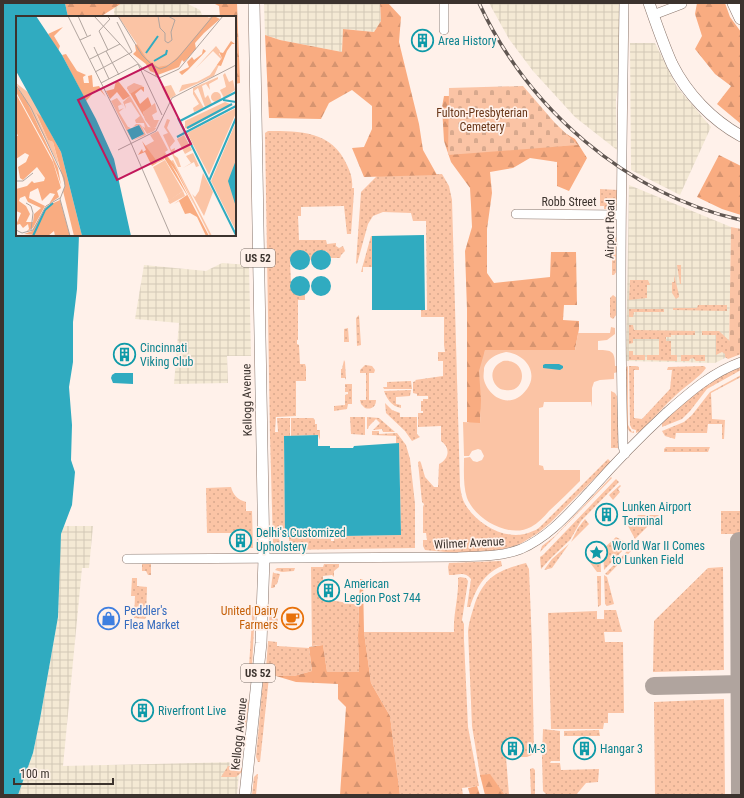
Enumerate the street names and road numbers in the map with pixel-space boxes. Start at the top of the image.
street label: Robb Street [541,195,597,209]
street label: Airport Road [602,199,618,259]
road number: US 52 [241,249,275,267]
street label: Kellogg Avenue [239,363,255,436]
street label: Wilmer Avenue [434,534,505,552]
road number: US 52 [241,664,275,682]
street label: Kellogg Avenue [228,697,250,771]

